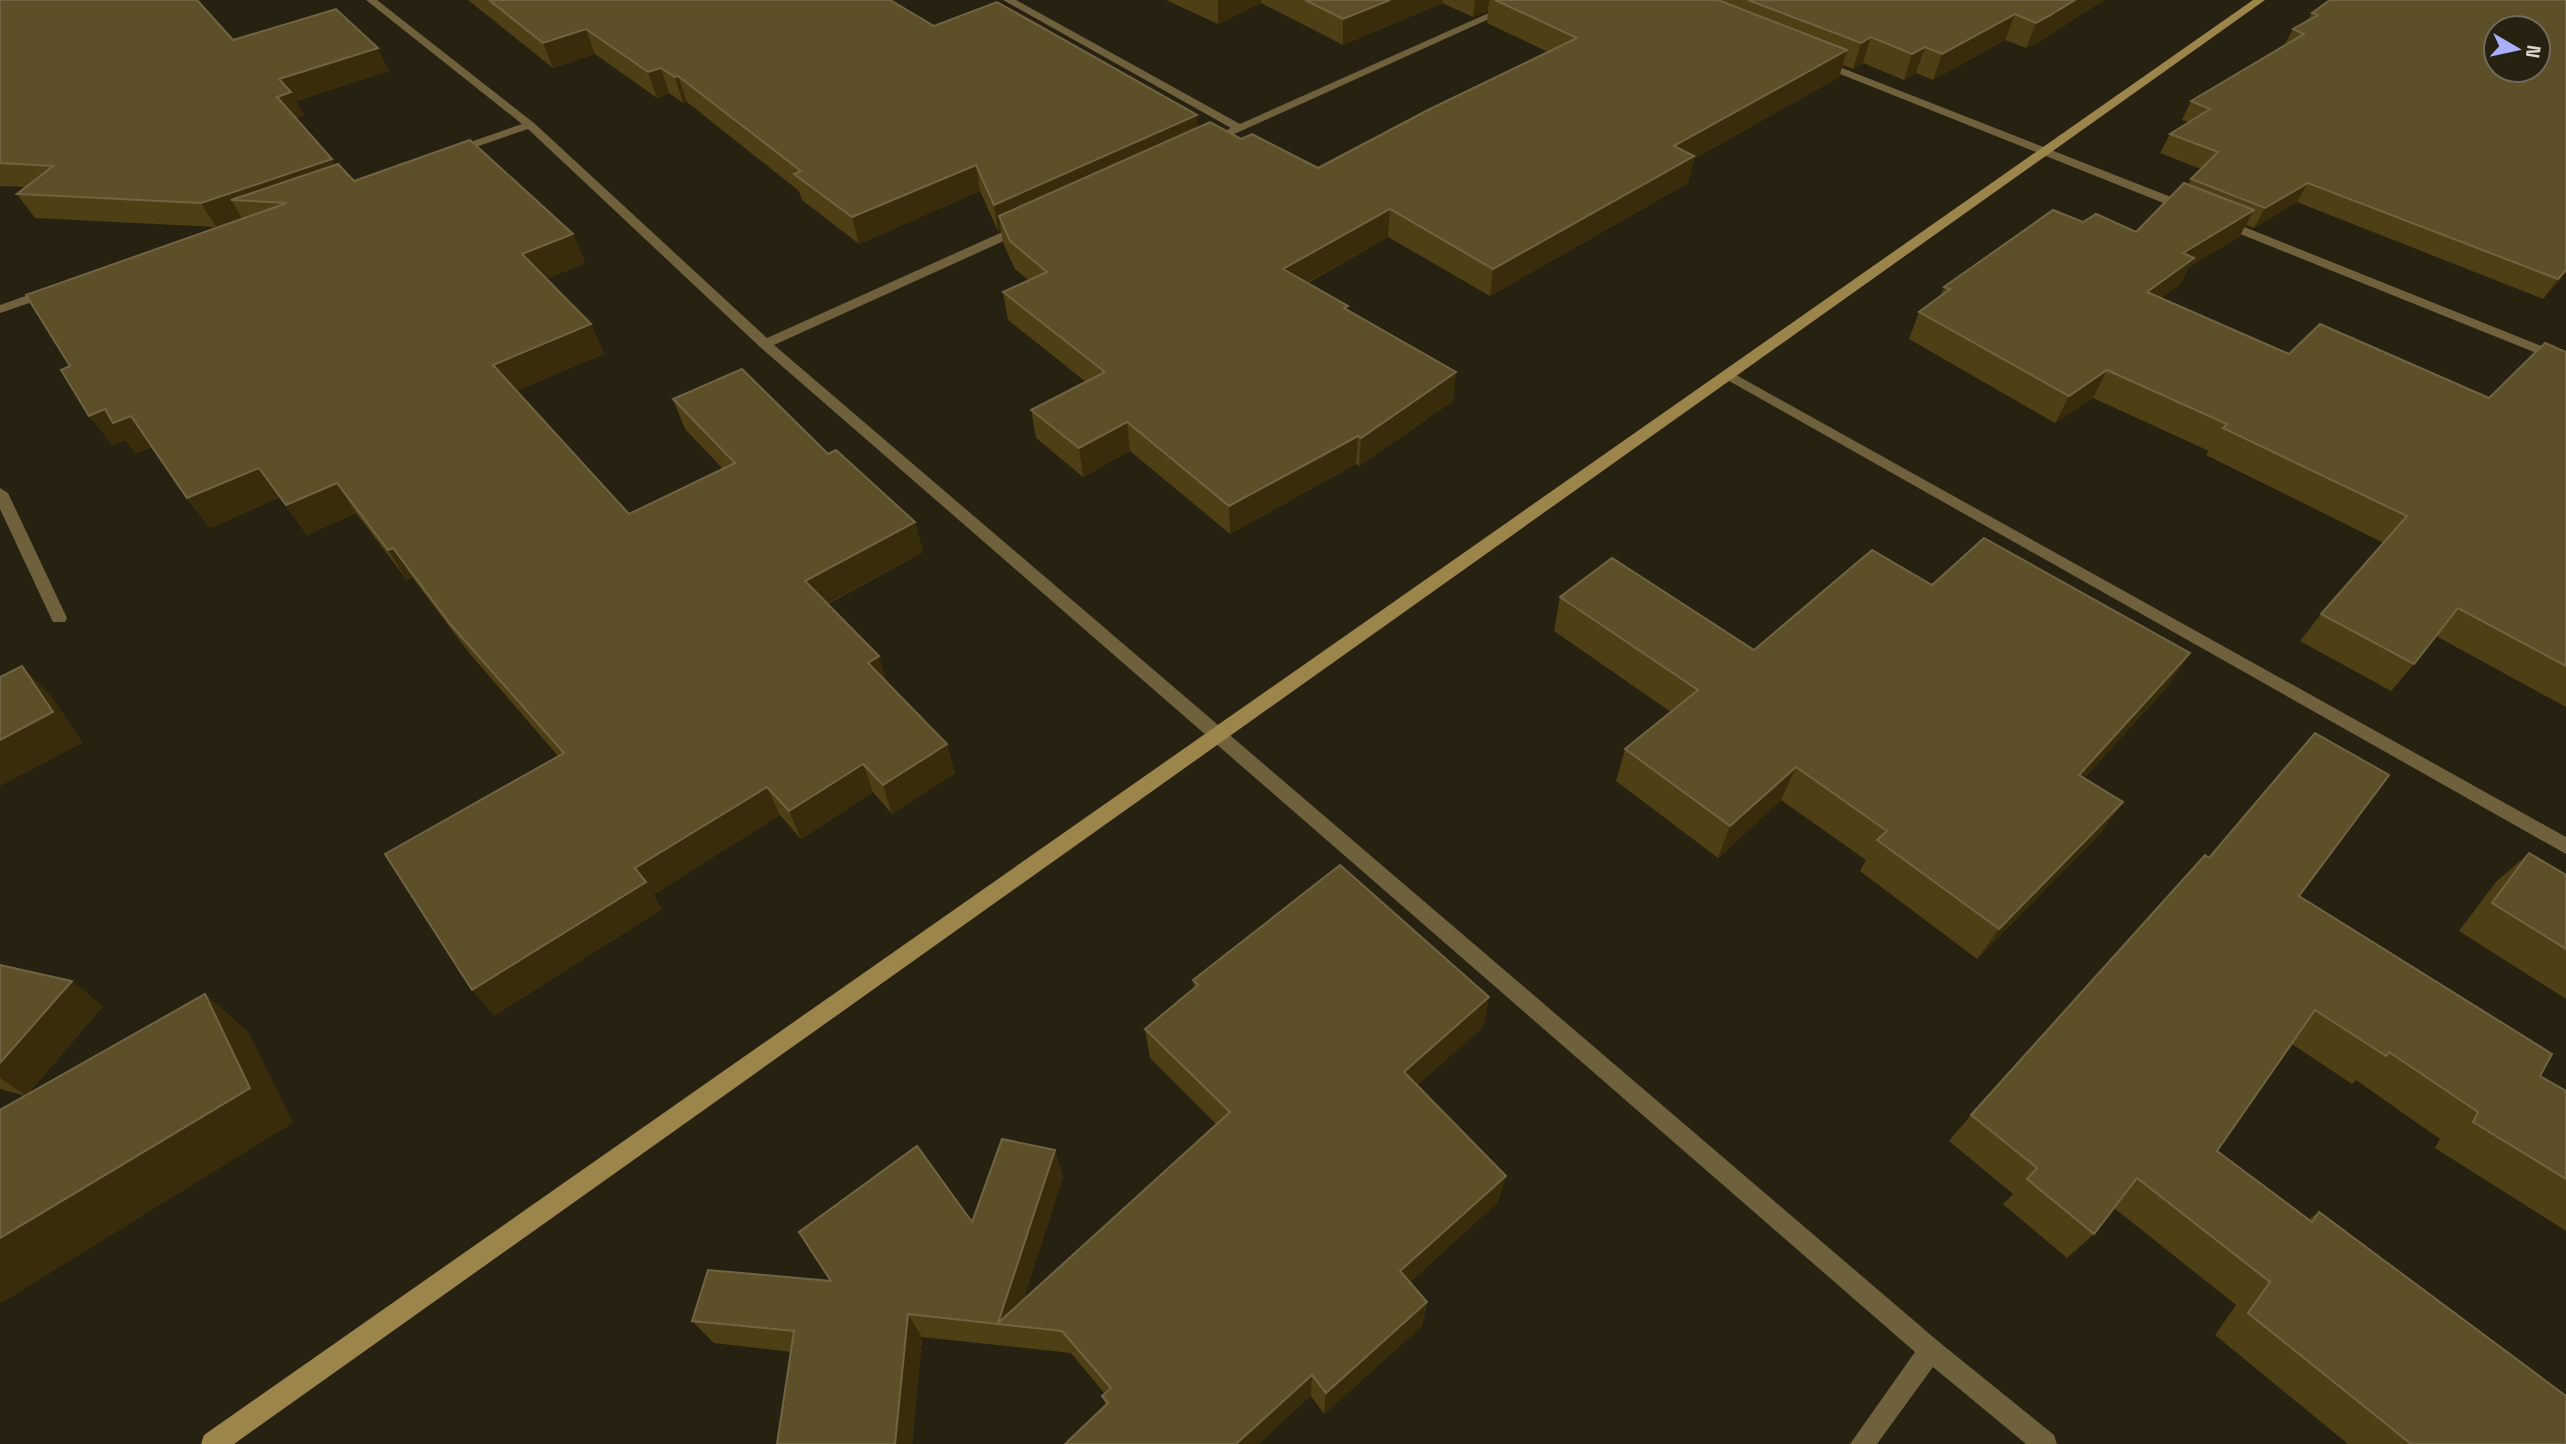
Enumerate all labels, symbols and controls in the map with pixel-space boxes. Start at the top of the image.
north arrow [2482,14,2552,84]
text: N [2520,43,2547,60]

